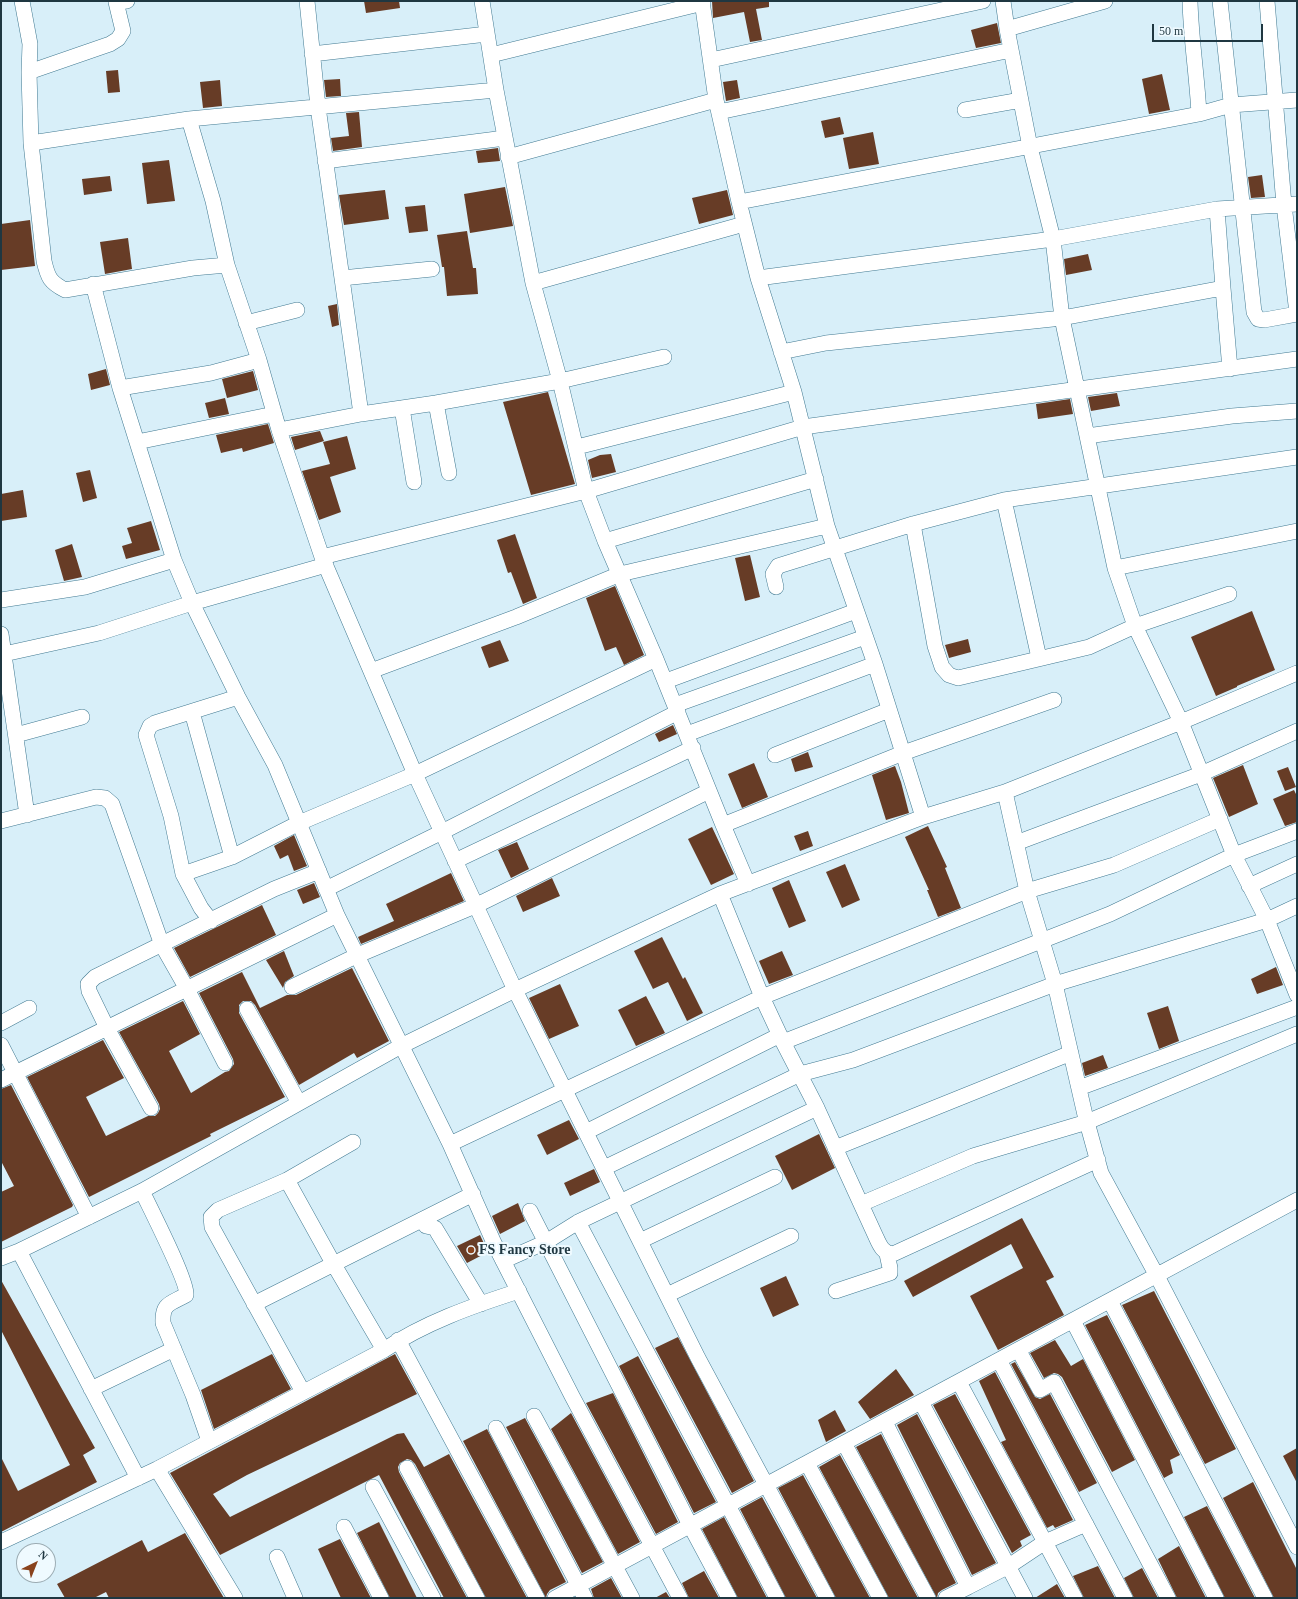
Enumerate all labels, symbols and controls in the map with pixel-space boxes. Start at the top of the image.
scale bar [1154,16,1265,42]
text: 50 m [1159,24,1183,38]
place label: FS Fancy Store [479,1242,571,1258]
marker: FS Fancy Store [466,1245,476,1255]
north arrow [16,1543,56,1583]
text: N [36,1548,50,1562]

